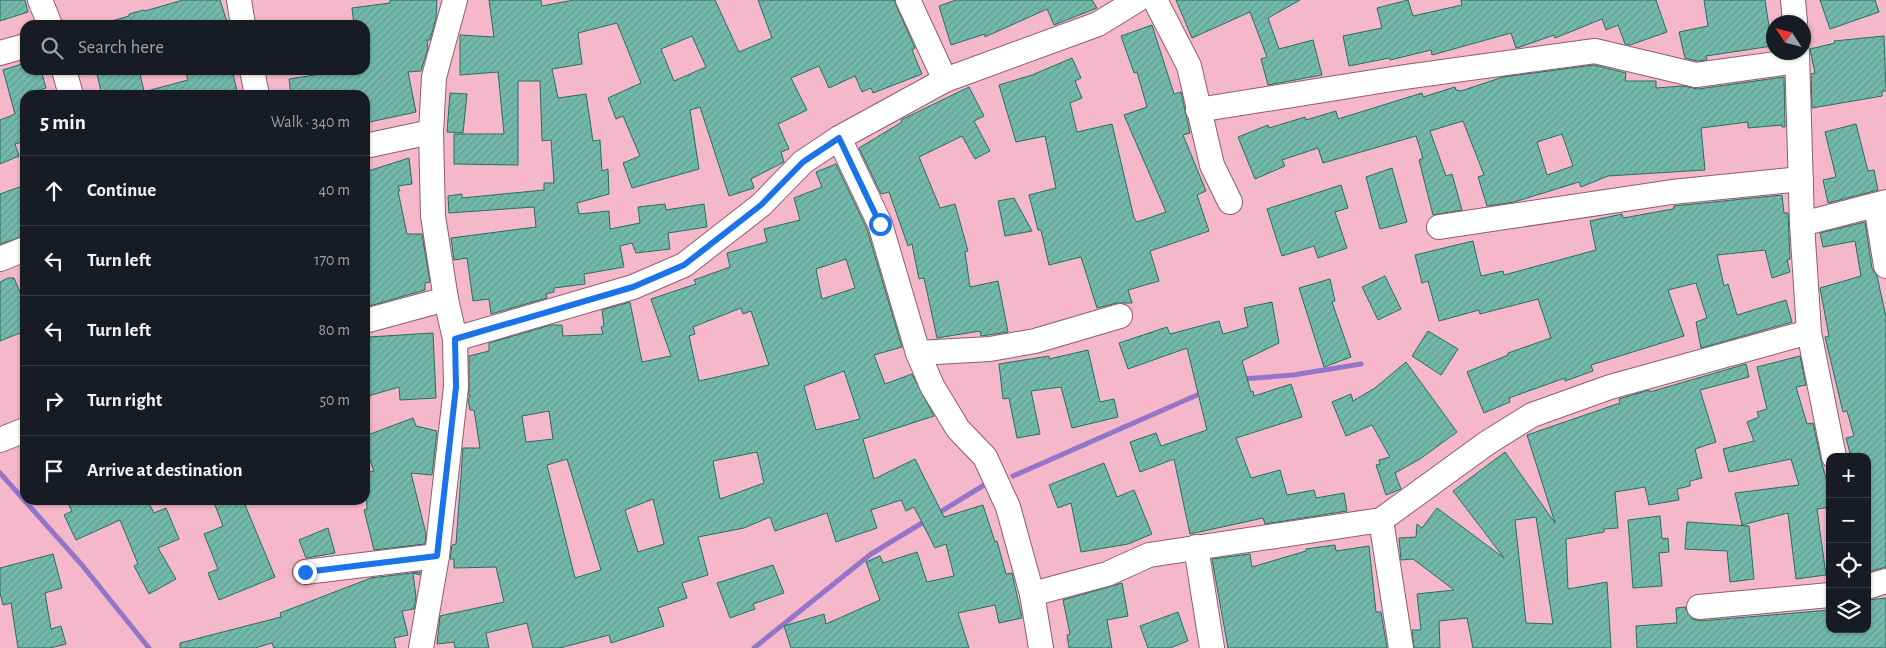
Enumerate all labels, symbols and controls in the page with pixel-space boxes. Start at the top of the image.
north arrow [1766,15,1811,60]
search box [20,20,370,75]
icon: search [38,34,66,62]
text: Search here [78,38,164,57]
text: 5 min [40,112,86,133]
text: Walk · 340 m [271,114,350,130]
icon: ahead [40,177,68,205]
text: Continue [87,181,156,200]
text: 40 m [318,182,350,198]
route start [869,213,892,236]
icon: left [40,247,68,275]
text: Turn left [87,251,151,270]
text: 170 m [314,252,350,268]
icon: left [40,317,68,345]
text: Turn left [87,321,151,340]
text: 80 m [319,322,350,338]
icon: right [40,387,68,415]
text: Turn right [87,391,162,410]
text: 50 m [319,392,350,408]
map controls [1826,453,1871,633]
button: + [1826,453,1871,498]
icon: arrive [40,457,68,485]
text: Arrive at destination [87,461,243,480]
button: − [1826,498,1871,543]
button: locate [1826,543,1871,588]
route end [294,561,317,584]
button: layers [1826,588,1871,633]

